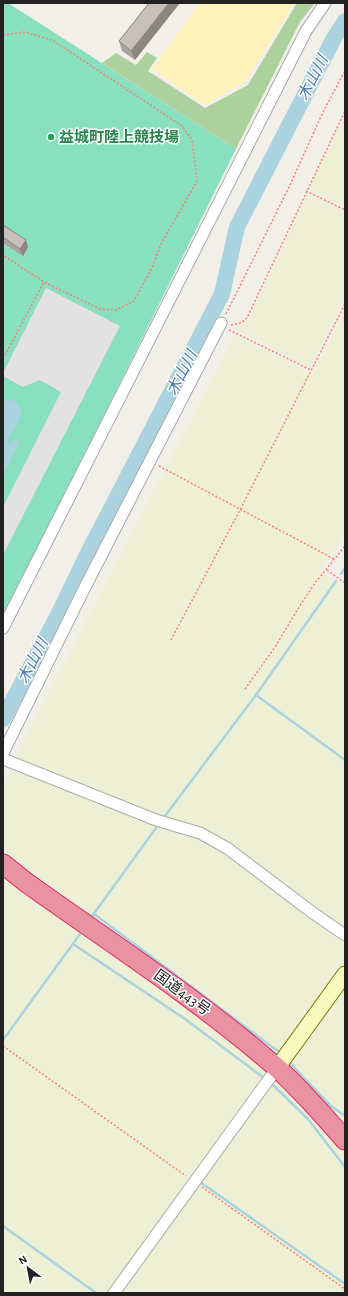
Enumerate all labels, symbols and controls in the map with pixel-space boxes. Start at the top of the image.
water label: 木山川 [294,51,332,103]
place label: 益城町陸上競技場 [59,128,179,145]
marker: 益城町陸上競技場 [46,132,56,142]
water label: 木山川 [163,346,201,398]
water label: 木山川 [14,634,52,686]
street label: 国道443号 [151,967,214,1018]
north arrow [8,1248,48,1288]
text: N [17,1253,29,1267]

